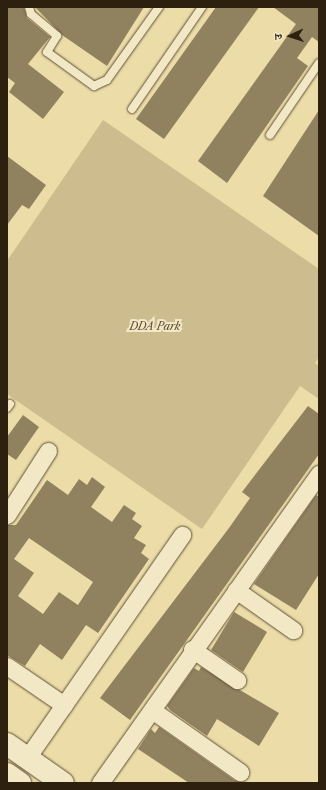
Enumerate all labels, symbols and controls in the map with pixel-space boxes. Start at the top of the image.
north arrow [270,16,310,56]
text: उ [271,33,285,40]
park label: DDA Park [129,319,181,333]

